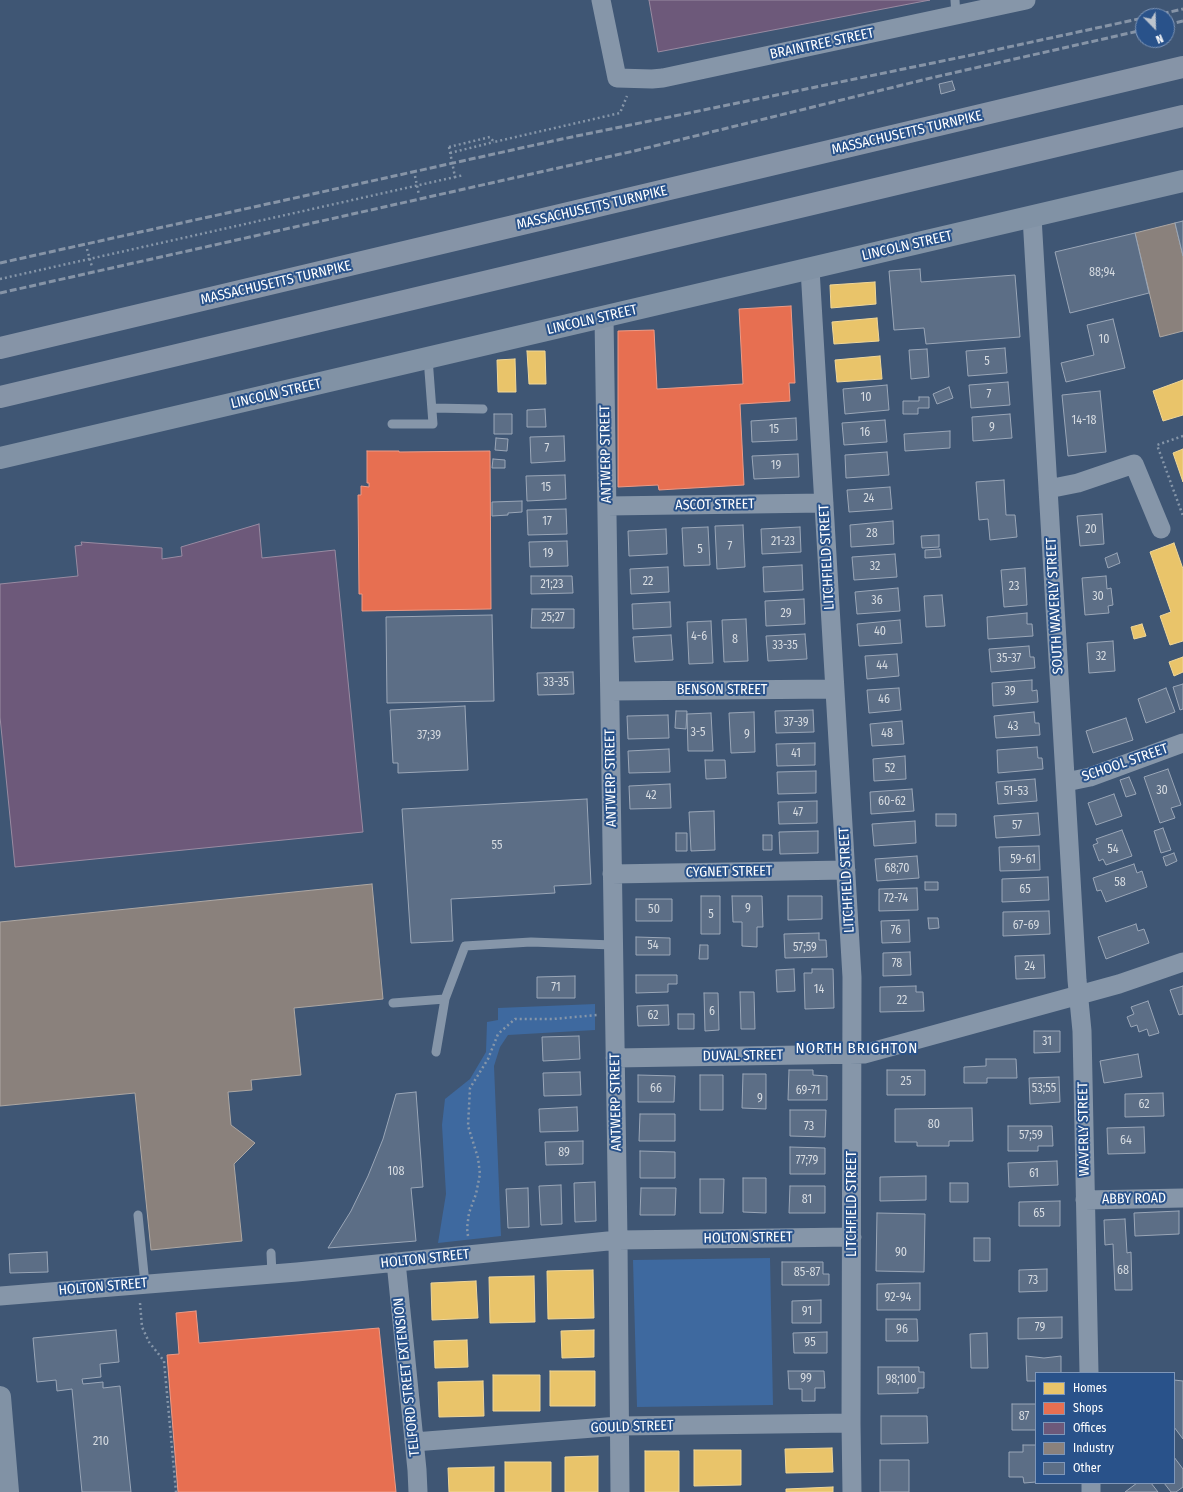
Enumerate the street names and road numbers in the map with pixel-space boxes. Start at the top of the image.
street label: BRAINTREE STREET [769,25,875,63]
street label: MASSACHUSETTS TURNPIKE [830,107,984,159]
street label: MASSACHUSETTS TURNPIKE [515,182,669,234]
street label: LINCOLN STREET [860,227,954,265]
street label: MASSACHUSETTS TURNPIKE [199,257,353,309]
street label: LINCOLN STREET [545,301,639,339]
street label: LINCOLN STREET [229,375,323,413]
street label: ANTWERP STREET [597,405,615,503]
street label: ASCOT STREET [675,496,755,514]
street label: LITCHFIELD STREET [816,504,838,610]
street label: SOUTH WAVERLY STREET [1043,537,1067,675]
street label: BENSON STREET [677,682,767,698]
street label: ANTWERP STREET [602,729,620,827]
street label: SCHOOL STREET [1080,740,1170,786]
street label: LITCHFIELD STREET [836,827,858,933]
street label: CYGNET STREET [686,863,772,881]
street label: DUVAL STREET [703,1047,783,1065]
street label: ANTWERP STREET [607,1053,625,1151]
street label: WAVERLY STREET [1075,1082,1093,1176]
street label: LITCHFIELD STREET [844,1151,860,1257]
street label: ABBY ROAD [1102,1190,1166,1208]
street label: HOLTON STREET [703,1229,793,1247]
street label: HOLTON STREET [380,1246,470,1272]
street label: HOLTON STREET [58,1275,148,1299]
street label: TELFORD STREET EXTENSION [390,1297,424,1457]
street label: GOULD STREET [590,1417,674,1437]

